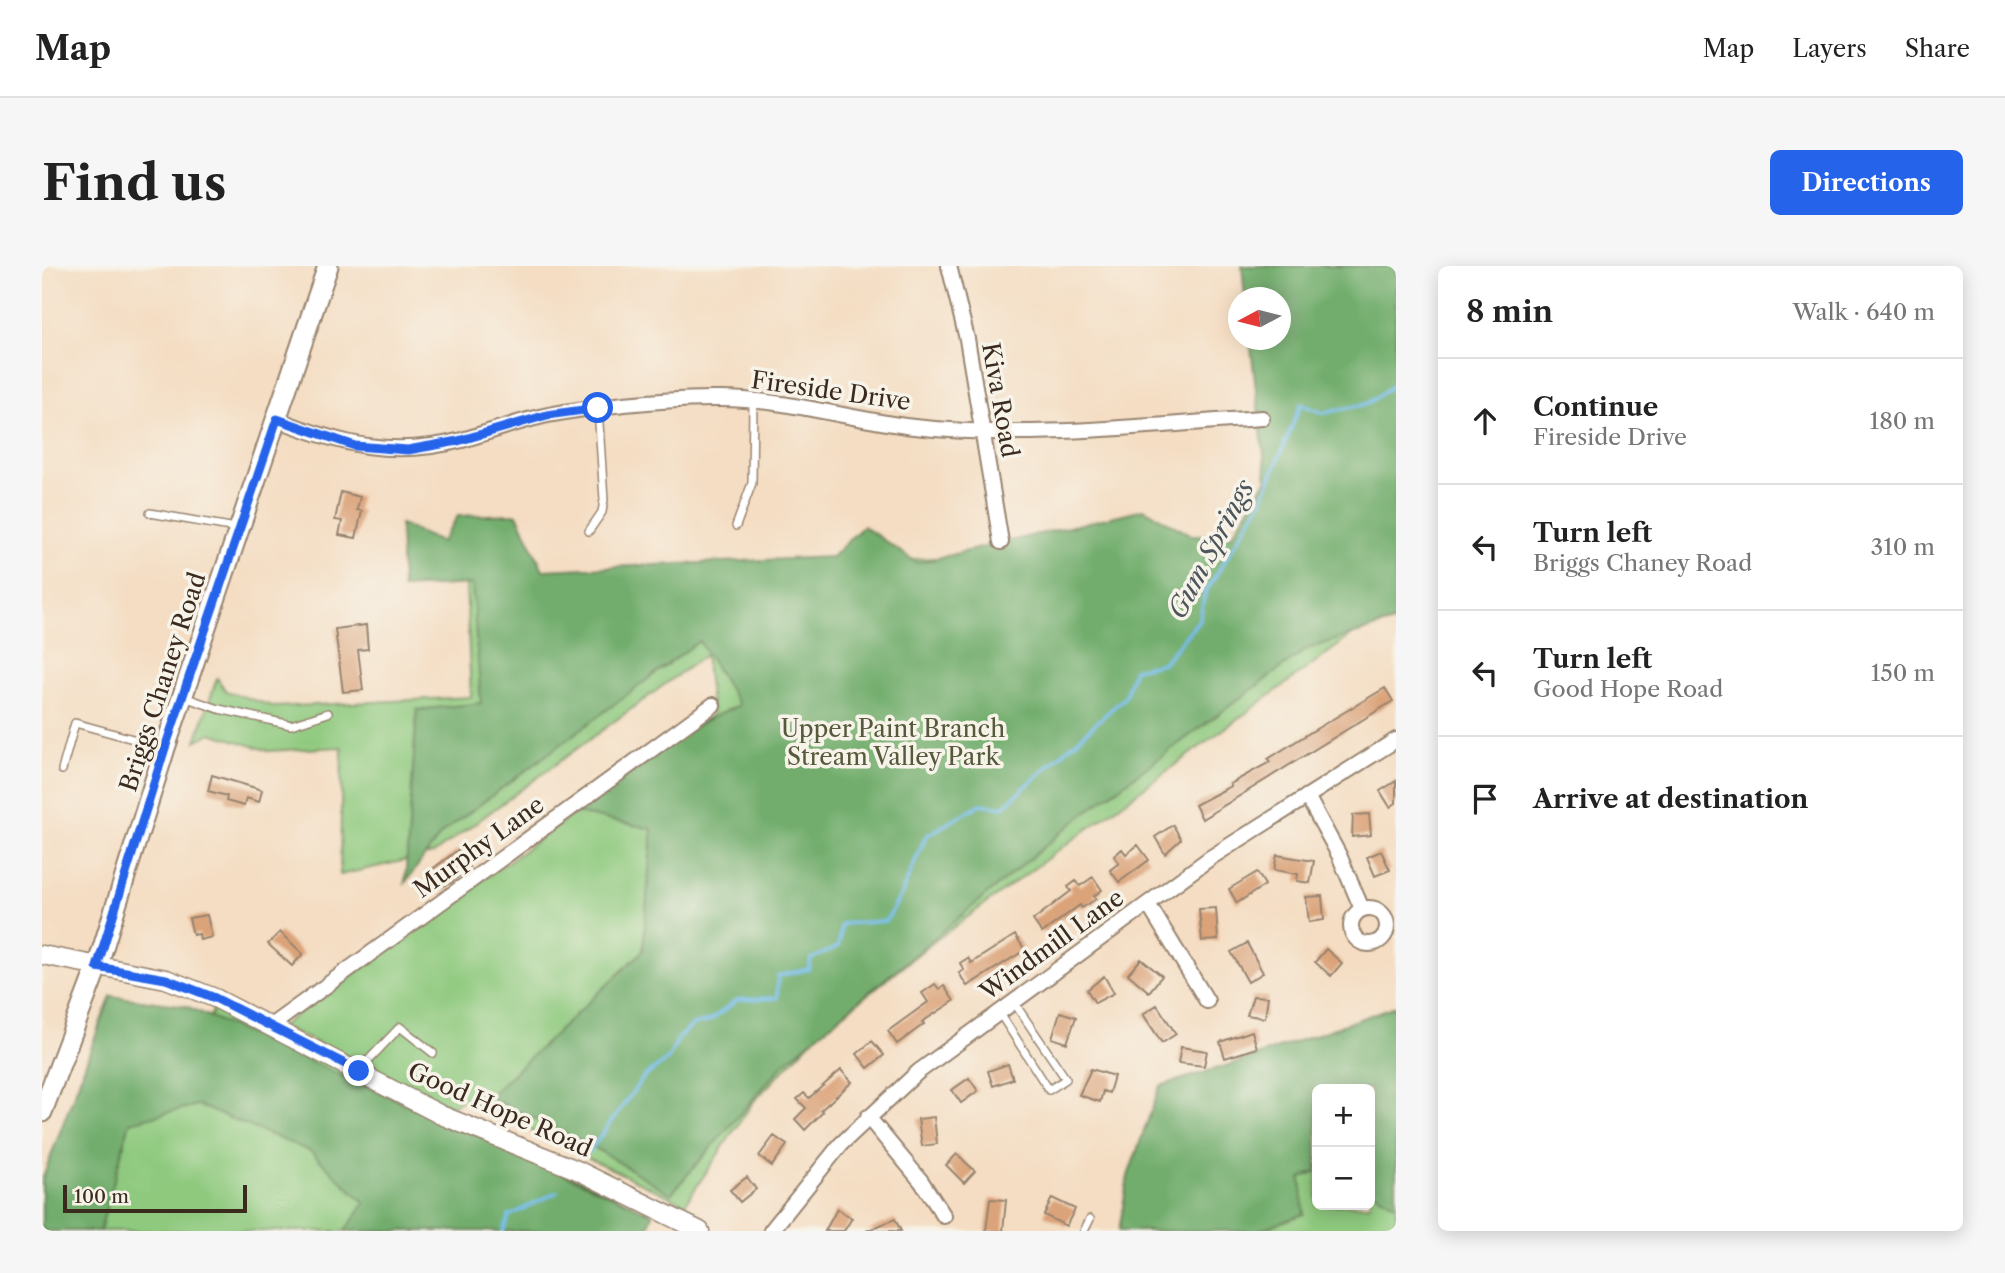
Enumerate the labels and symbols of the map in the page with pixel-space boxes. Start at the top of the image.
north arrow [1228,287,1291,350]
street label: Kiva Road [976,340,1025,460]
street label: Fireside Drive [749,365,913,416]
route start [582,392,613,423]
water label: Gum Springs [1161,473,1261,624]
street label: Briggs Chaney Road [113,568,212,795]
park label: Upper Paint Branch Stream Valley Park [781,714,1005,771]
street label: Murphy Lane [408,790,549,904]
street label: Windmill Lane [973,883,1129,1007]
route end [343,1055,374,1086]
street label: Good Hope Road [404,1056,597,1163]
scale bar [63,1182,247,1214]

